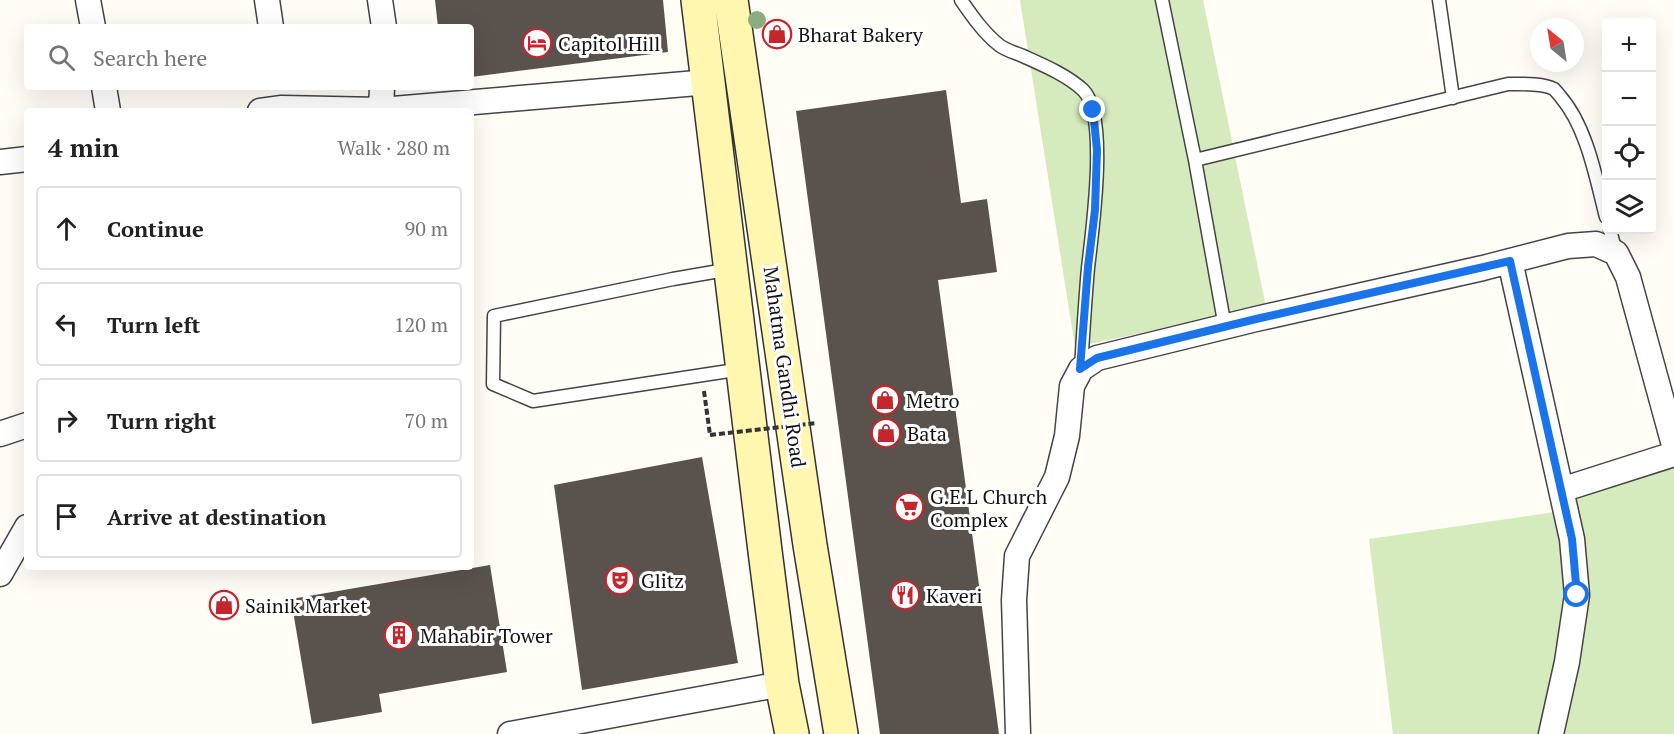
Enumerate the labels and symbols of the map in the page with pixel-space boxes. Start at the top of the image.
shop icon: Bharat Bakery [761,18,793,50]
north arrow [1530,18,1584,72]
place label: Bharat Bakery [798,21,924,48]
hotel icon: Capitol Hill [521,27,553,59]
place label: Capitol Hill [558,30,660,57]
route end [1079,96,1105,122]
street label: Mahatma Gandhi Road [758,265,812,469]
shop icon: Metro [869,384,901,416]
place label: Metro [906,387,960,414]
shop icon: Bata [870,417,902,449]
place label: Bata [907,420,947,447]
place label: G.E.L Church Complex [930,483,1048,533]
supermarket icon: G.E.L Church Complex [893,491,925,523]
theatre icon: Glitz [604,564,636,596]
place label: Glitz [641,567,684,594]
restaurant icon: Kaveri [889,579,921,611]
route start [1563,581,1589,607]
place label: Kaveri [926,582,983,609]
shop icon: Sainik Market [208,589,240,621]
place label: Sainik Market [245,592,368,619]
building icon: Mahabir Tower [383,619,415,651]
place label: Mahabir Tower [420,622,553,649]

